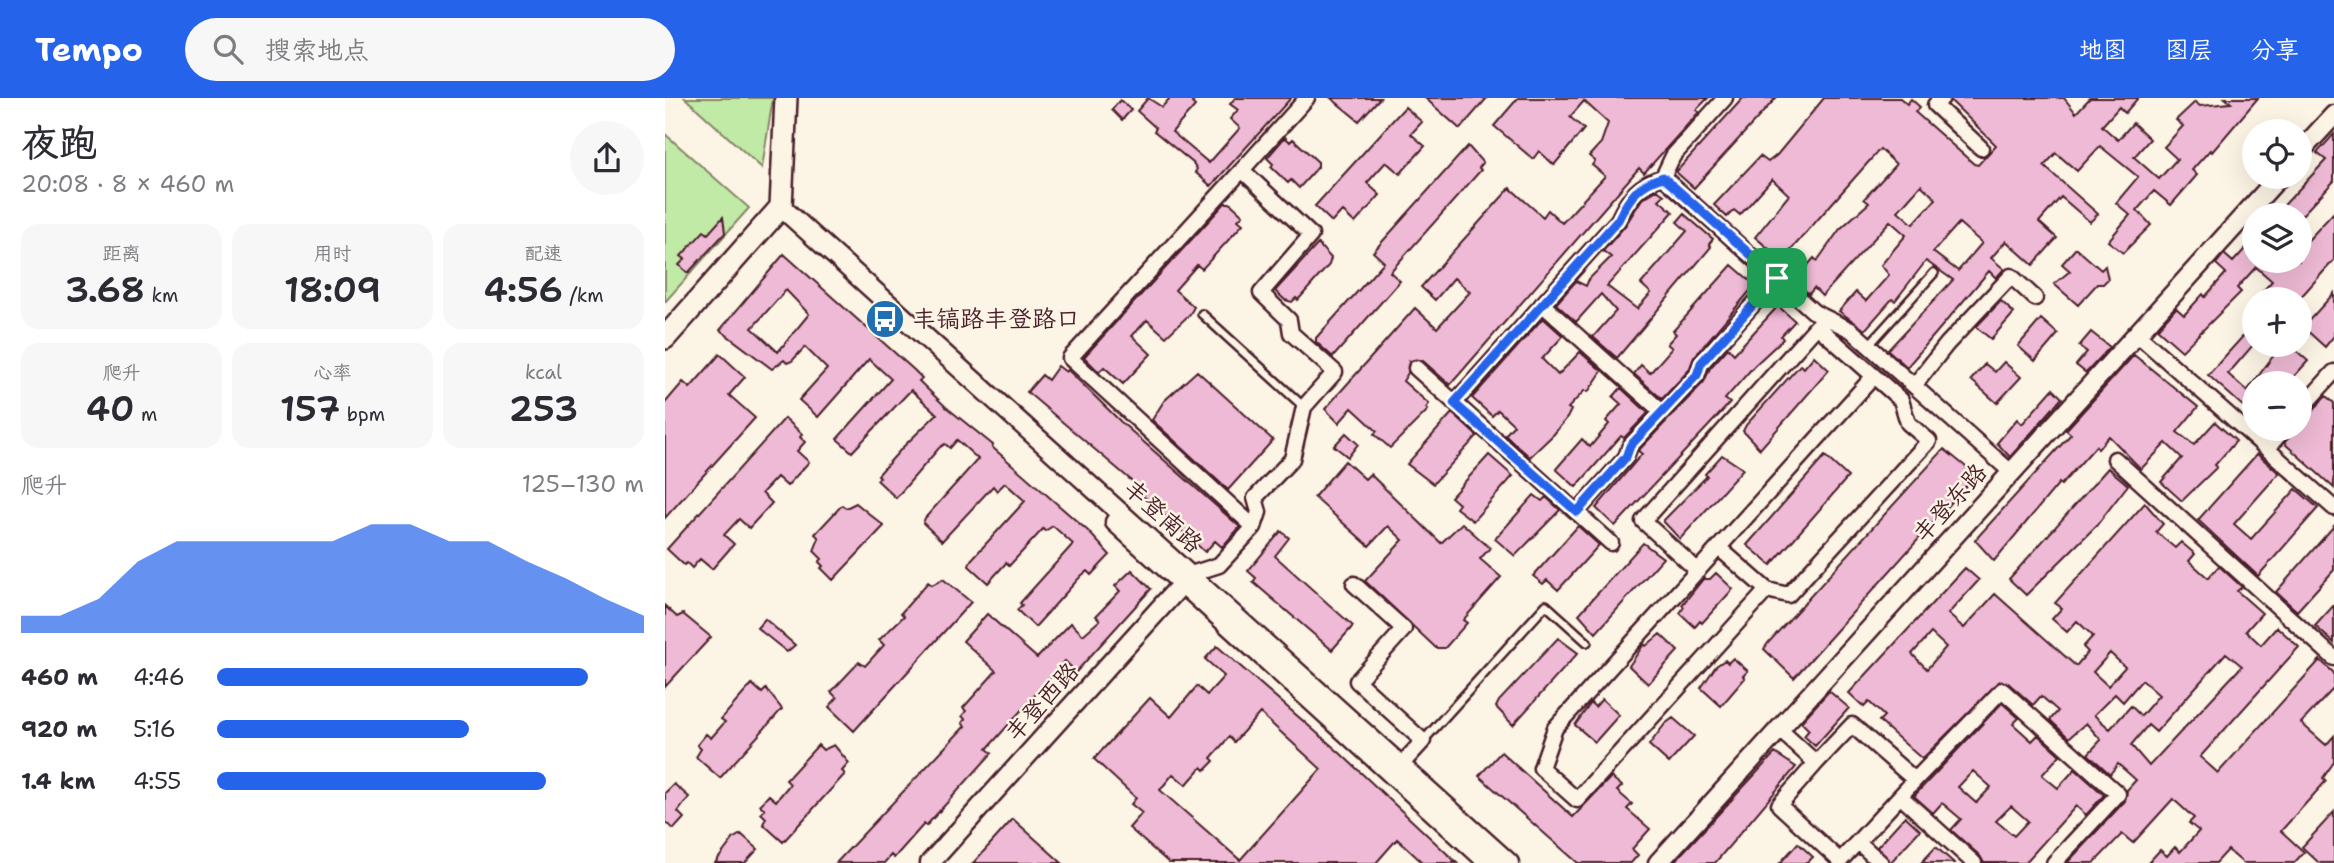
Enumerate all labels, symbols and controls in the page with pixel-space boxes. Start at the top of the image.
search box [185,18,675,81]
text: Tempo [35,27,143,72]
icon: search [209,30,247,68]
text: 搜索地点 [265,32,369,67]
text: 地图 [2079,34,2127,66]
text: 图层 [2165,34,2213,66]
text: 分享 [2251,34,2299,66]
text: 夜跑 [21,117,97,168]
map controls [2242,119,2312,441]
button: locate [2242,119,2312,189]
button: share [570,121,644,195]
text: 20:08 · 8 × 460 m [21,169,234,199]
button: layers [2242,203,2312,273]
text: 距离 [102,241,141,266]
text: 用时 [313,241,352,266]
text: 配速 [524,241,563,266]
pin [1747,248,1807,308]
icon: arrive [1758,259,1796,297]
text: 3.68 [65,266,145,313]
text: 18:09 [284,266,381,313]
text: 4:56 [483,266,563,313]
text: km [145,283,178,308]
text: /km [563,283,604,308]
button: + [2242,287,2312,357]
bus stop icon: 丰镐路丰登路口 [864,298,906,340]
place label: 丰镐路丰登路口 [912,303,1080,335]
text: 爬升 [102,360,141,385]
text: 心率 [313,360,352,385]
text: kcal [525,360,562,385]
button: − [2242,371,2312,441]
text: 40 [86,385,135,432]
text: 157 [280,385,340,432]
text: 253 [509,385,578,432]
text: m [135,402,157,427]
text: bpm [340,402,385,427]
street label: 丰登东路 [1906,457,1994,549]
text: 125–130 m [522,469,644,499]
text: 爬升 [21,470,67,500]
street label: 丰登南路 [1117,472,1209,560]
street label: 丰登西路 [998,656,1086,748]
text: 460 m [21,662,98,692]
text: 4:46 [133,662,185,692]
text: 920 m [21,714,97,744]
text: 5:16 [133,714,176,744]
text: 1.4 km [21,766,95,796]
text: 4:55 [133,766,181,796]

